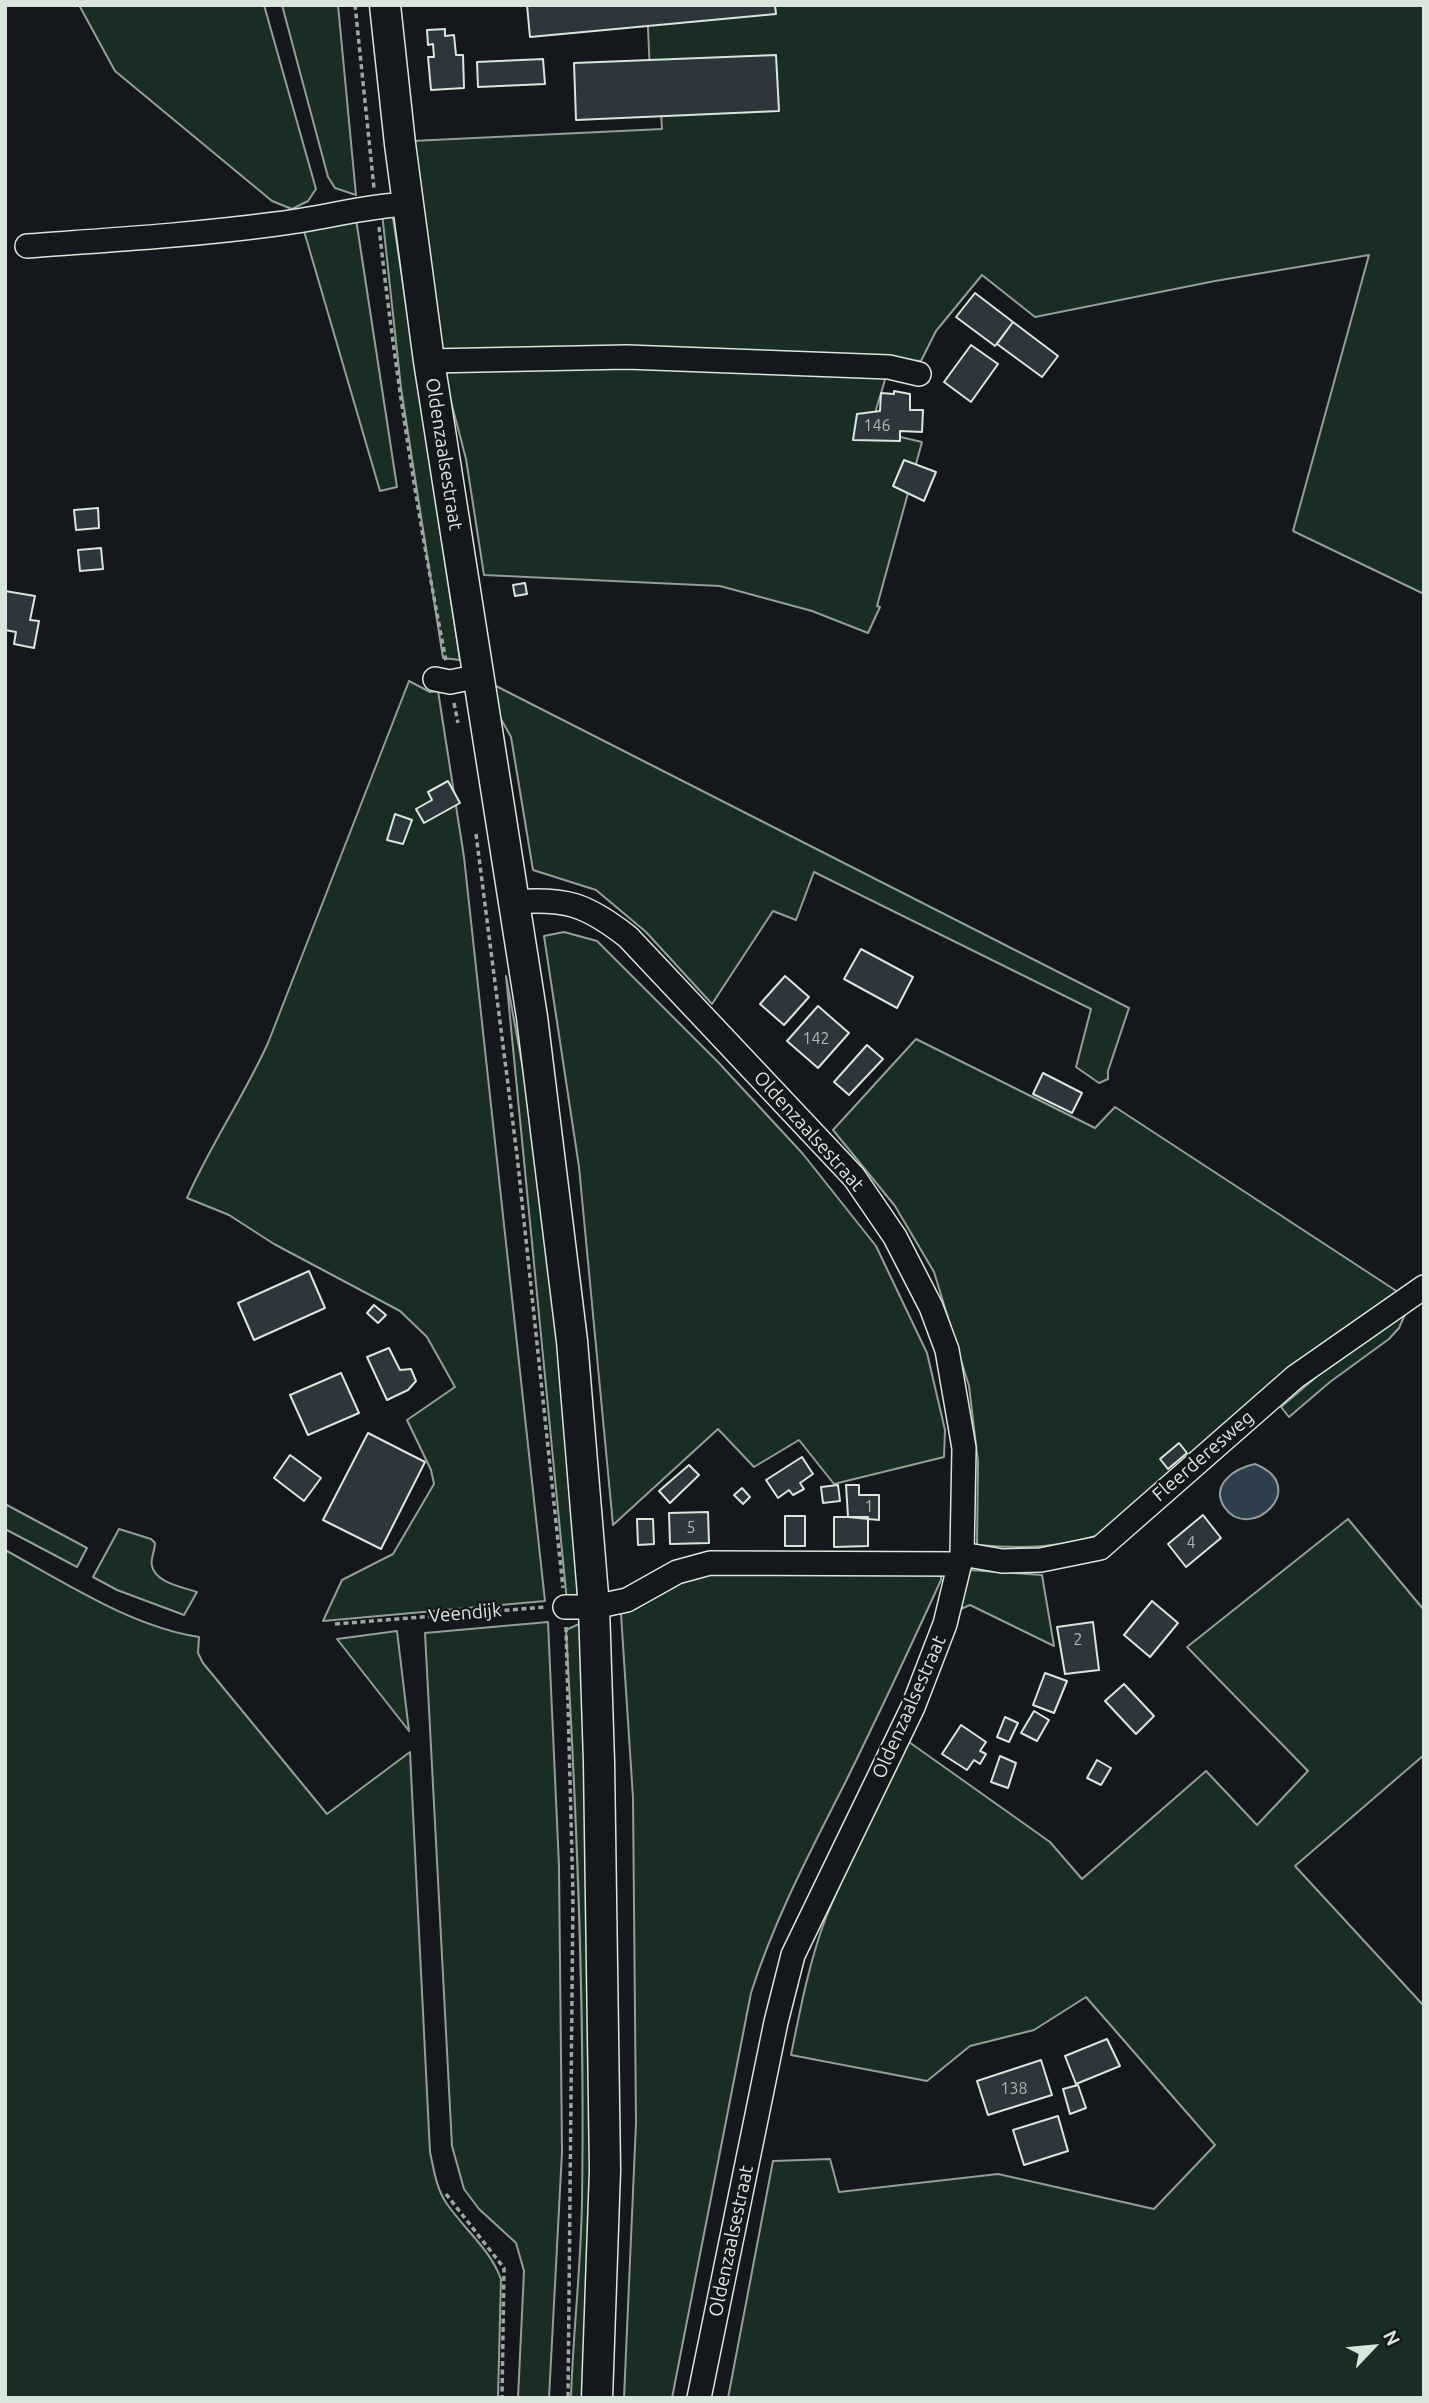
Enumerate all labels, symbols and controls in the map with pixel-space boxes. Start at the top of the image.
street label: Oldenzaalsestraat [421,376,467,532]
house number: 146 [863,416,891,436]
house number: 142 [802,1029,830,1049]
street label: Oldenzaalsestraat [749,1066,869,1196]
street label: Fleerderesweg [1148,1406,1258,1506]
house number: 1 [864,1497,874,1517]
house number: 5 [686,1518,696,1538]
house number: 4 [1186,1533,1196,1553]
street label: Veendijk [428,1598,502,1628]
house number: 2 [1073,1630,1083,1650]
street label: Oldenzaalsestraat [867,1632,951,1782]
house number: 138 [1000,2079,1028,2099]
street label: Oldenzaalsestraat [704,2163,758,2319]
north arrow [1338,2312,1408,2382]
text: N [1379,2327,1405,2349]

